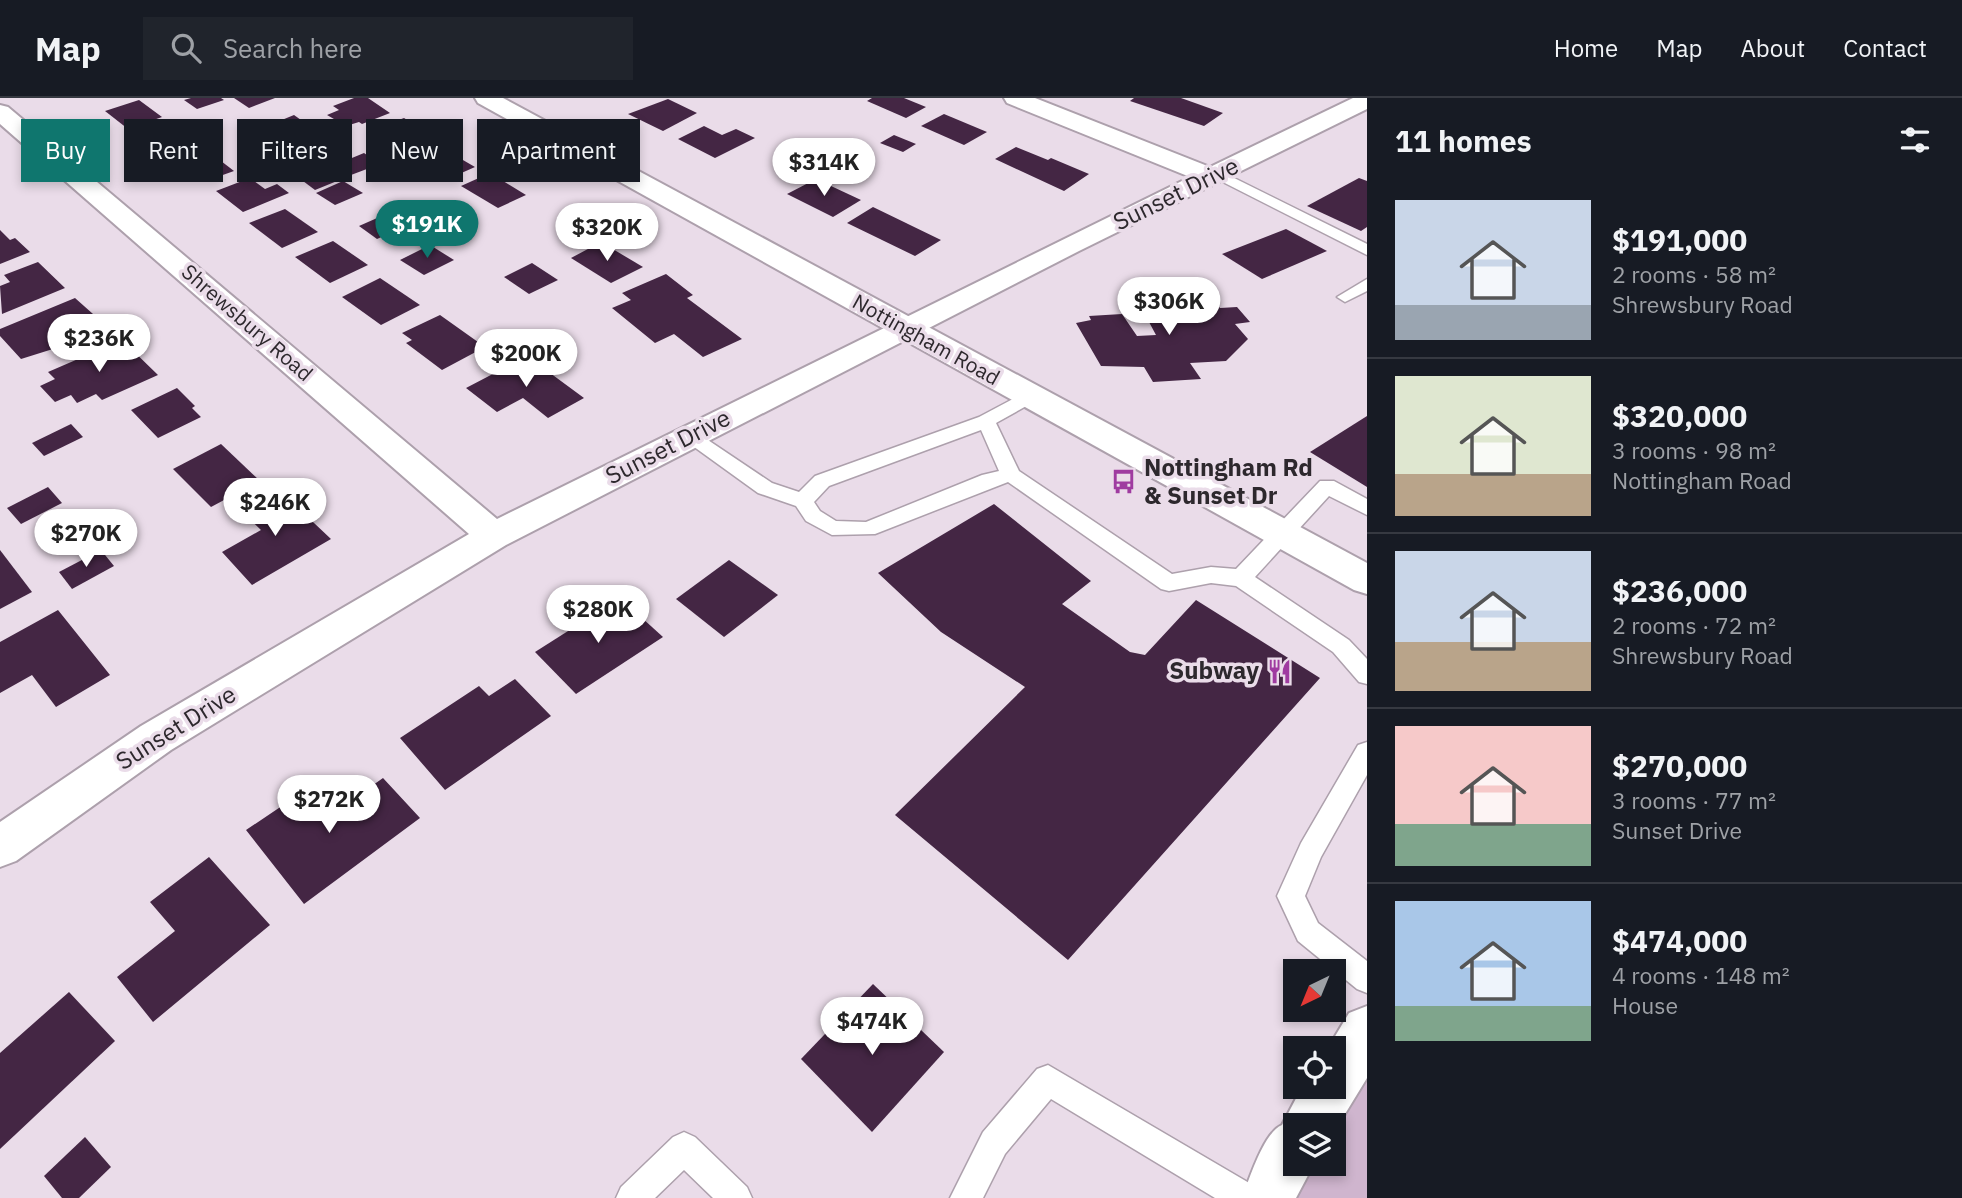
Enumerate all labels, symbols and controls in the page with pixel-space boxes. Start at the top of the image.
search box [143,17,633,80]
text: Map [35,27,101,70]
icon: search [167,29,205,67]
text: Search here [223,31,362,65]
text: Home [1554,32,1618,64]
text: Map [1656,32,1702,64]
text: About [1740,32,1805,64]
text: Contact [1843,32,1927,64]
chip: Buy [21,119,110,182]
chip: Rent [124,119,223,182]
chip: Filters [237,119,352,182]
chip: New [366,119,463,182]
chip: Apartment [477,119,640,182]
text: 11 homes [1395,121,1532,160]
icon: filters [1896,121,1934,159]
pin: $314K [775,139,873,198]
text: $314K [788,146,860,176]
street label: Sunset Drive [1107,149,1244,237]
pin: $191K [378,200,476,260]
pin: $320K [558,204,656,263]
text: $191K [391,208,463,238]
text: $320K [571,211,643,241]
text: $191,000 [1612,220,1747,259]
icon: home [1451,228,1535,312]
street label: Shrewsbury Road [176,257,319,387]
text: 2 rooms · 58 m² [1612,259,1776,289]
pin: $306K [1120,278,1218,337]
text: $306K [1133,285,1205,315]
street label: Nottingham Road [848,287,1005,391]
text: Shrewsbury Road [1612,289,1793,319]
pin: $236K [50,314,148,374]
text: $236K [63,322,135,352]
pin: $200K [477,330,575,389]
text: $200K [490,337,562,367]
text: $320,000 [1612,396,1747,435]
street label: Sunset Drive [600,401,735,491]
icon: home [1451,404,1535,488]
text: 3 rooms · 98 m² [1612,435,1776,465]
place label: Nottingham Rd & Sunset Dr [1144,451,1313,511]
text: Nottingham Road [1612,465,1792,495]
bus stop icon: Nottingham Rd & Sunset Dr [1110,468,1138,496]
pin: $246K [226,478,324,538]
text: $246K [239,486,311,516]
pin: $270K [37,510,135,569]
text: $270K [50,517,122,547]
text: $236,000 [1612,571,1747,610]
icon: home [1451,579,1535,663]
pin: $280K [549,586,647,645]
text: $280K [562,593,634,623]
text: 2 rooms · 72 m² [1612,610,1776,640]
text: Shrewsbury Road [1612,640,1793,670]
place label: Subway [1169,654,1259,686]
restaurant icon: Subway [1265,657,1293,685]
street label: Sunset Drive [109,678,242,777]
text: $270,000 [1612,746,1747,785]
icon: home [1451,754,1535,838]
pin: $272K [280,776,378,835]
text: $272K [293,783,365,813]
text: 3 rooms · 77 m² [1612,785,1776,815]
text: Sunset Drive [1612,815,1742,845]
text: $474,000 [1612,921,1747,960]
icon: home [1451,929,1535,1013]
north arrow [1283,959,1346,1022]
map controls [1283,959,1346,1176]
text: 4 rooms · 148 m² [1612,960,1790,990]
text: House [1612,990,1678,1020]
pin: $474K [823,998,921,1057]
text: $474K [836,1005,908,1035]
button: locate [1283,1036,1346,1099]
button: layers [1283,1113,1346,1176]

